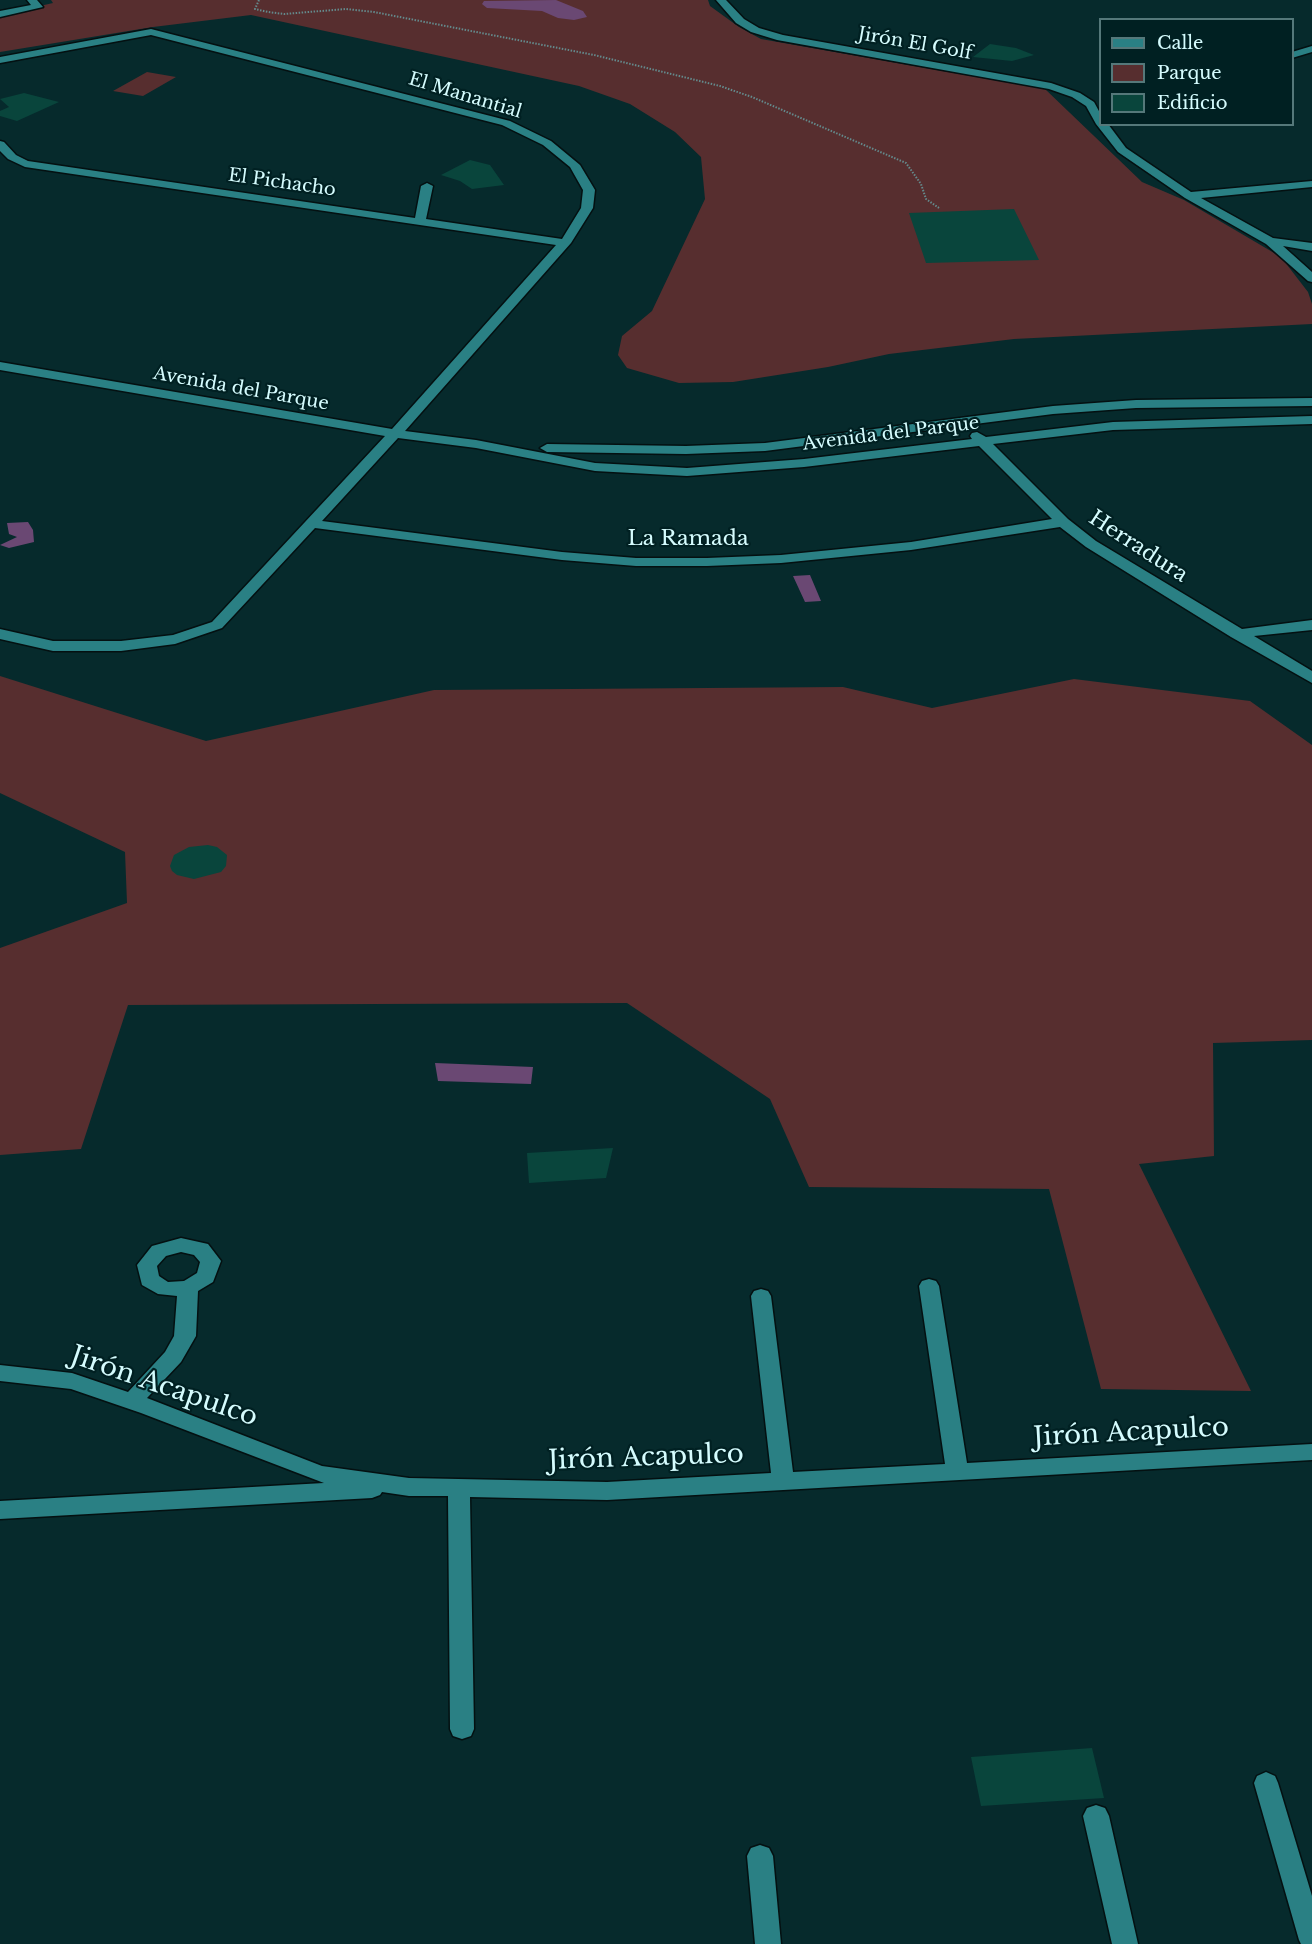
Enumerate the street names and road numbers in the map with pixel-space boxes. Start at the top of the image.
street label: Jirón El Golf [856,23,974,65]
street label: El Manantial [406,69,524,123]
street label: El Pichacho [227,165,337,201]
street label: Avenida del Parque [152,363,330,415]
street label: Avenida del Parque [801,412,981,456]
street label: Herradura [1084,506,1192,588]
street label: La Ramada [627,526,749,552]
street label: Jirón Acapulco [66,1340,262,1434]
street label: Jirón Acapulco [1032,1412,1230,1454]
street label: Jirón Acapulco [548,1439,744,1477]

